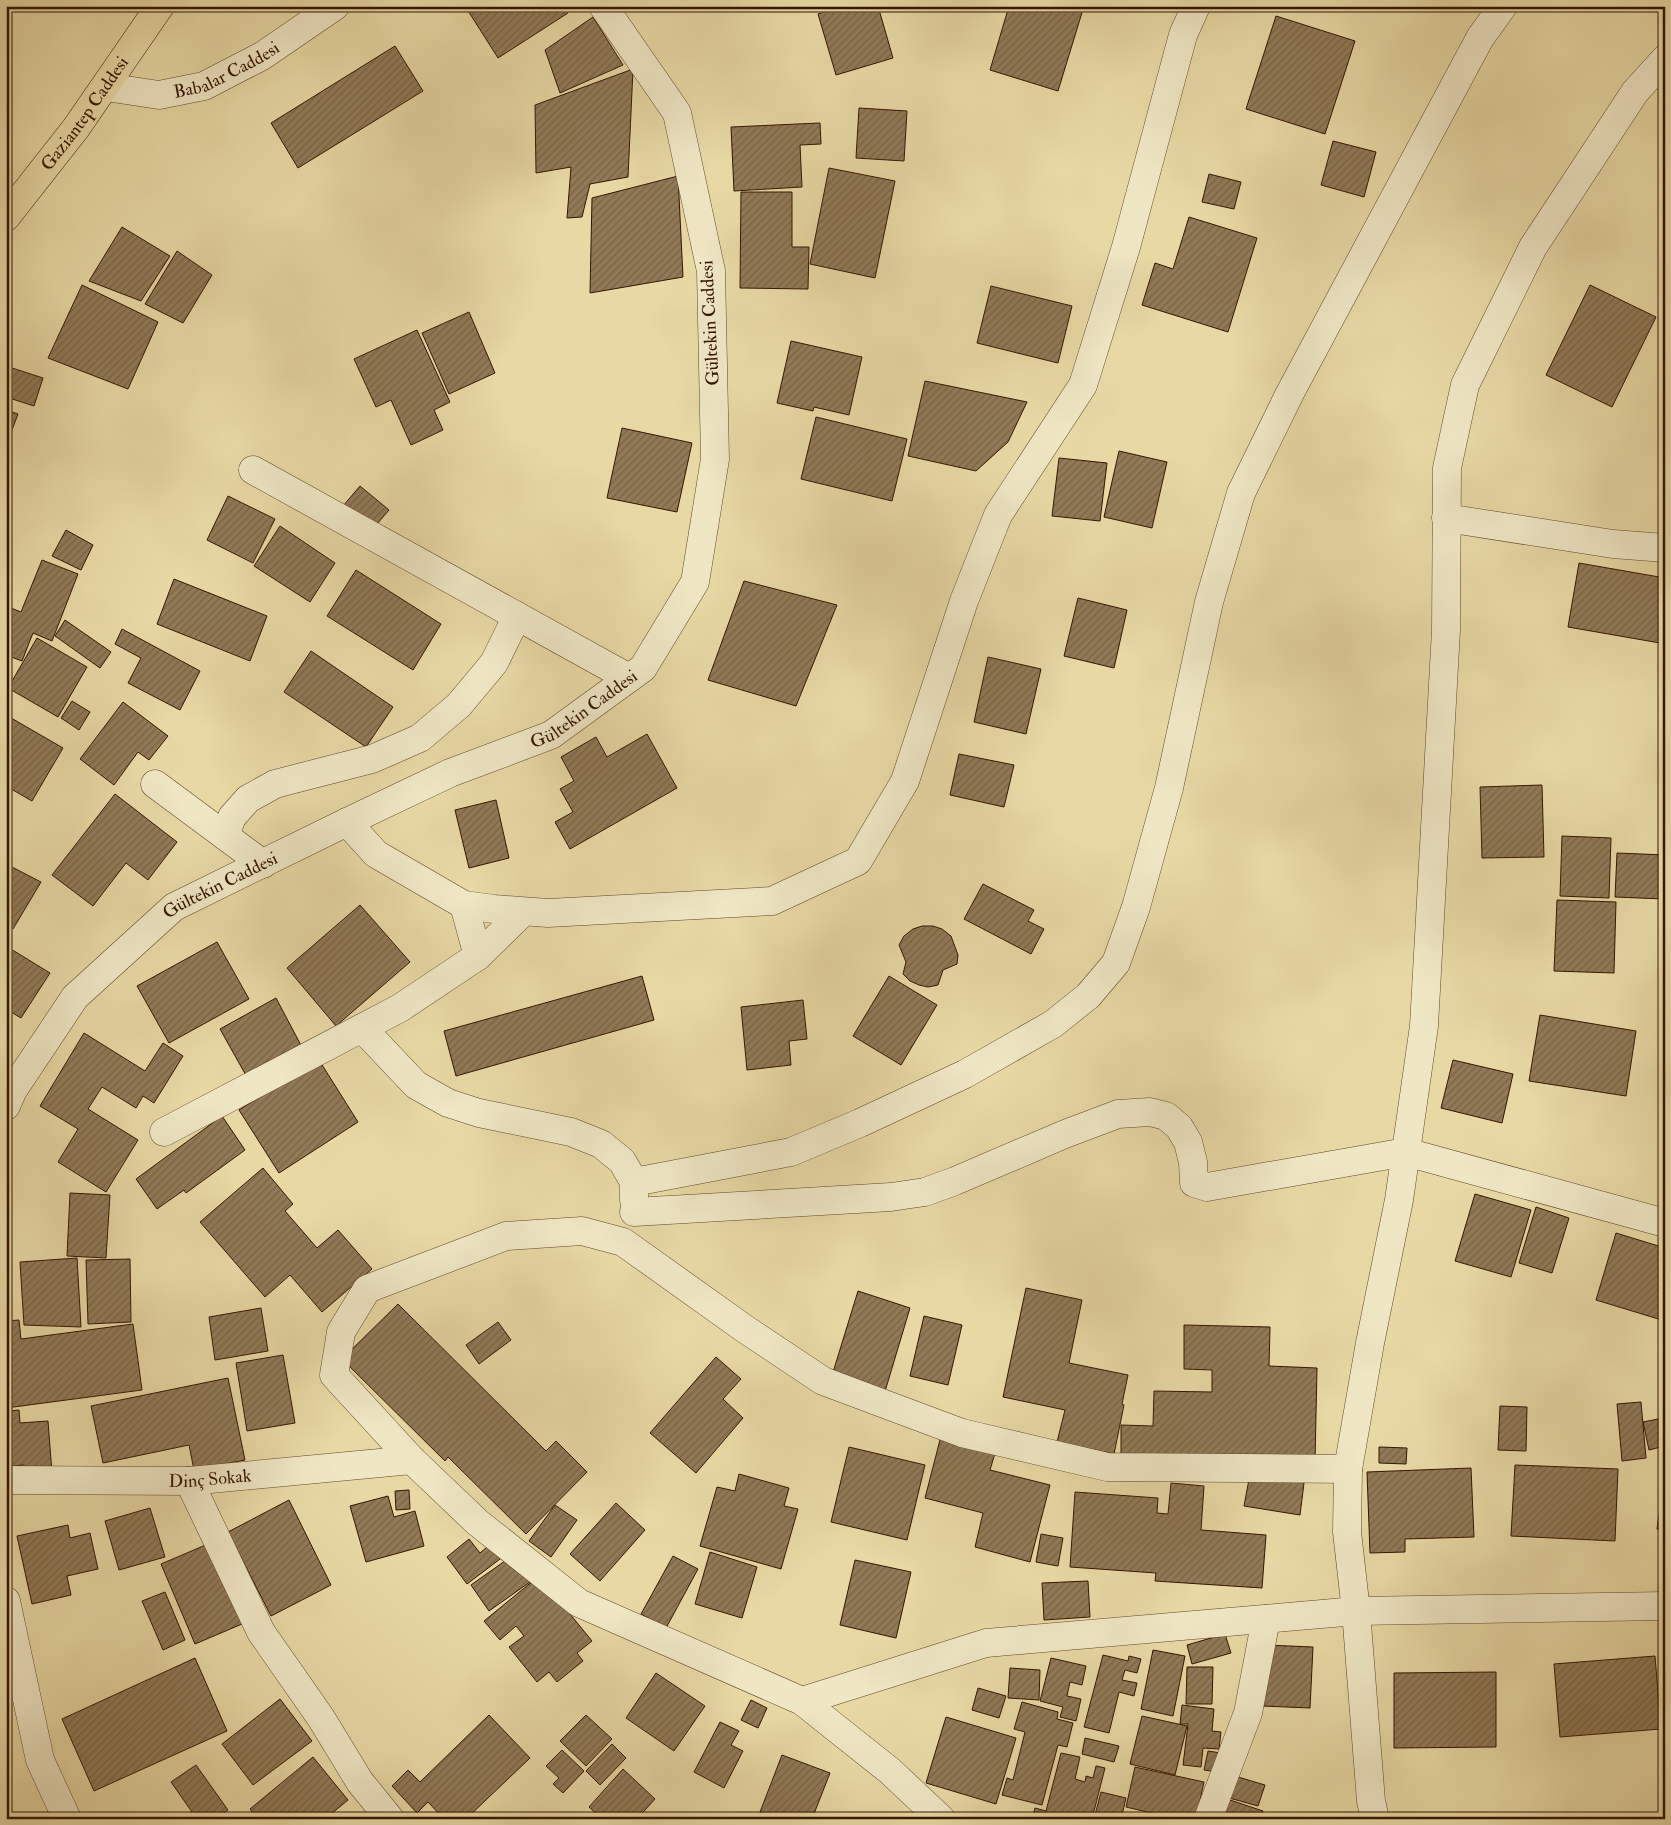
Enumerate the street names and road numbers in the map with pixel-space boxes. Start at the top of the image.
street label: Babalar Caddesi [171,36,284,103]
street label: Gaziantep Caddesi [35,52,134,175]
street label: Gültekin Caddesi [695,260,725,386]
street label: Gültekin Caddesi [527,664,642,753]
street label: Gültekin Caddesi [158,846,281,923]
street label: Dinç Sokak [168,1464,253,1493]

